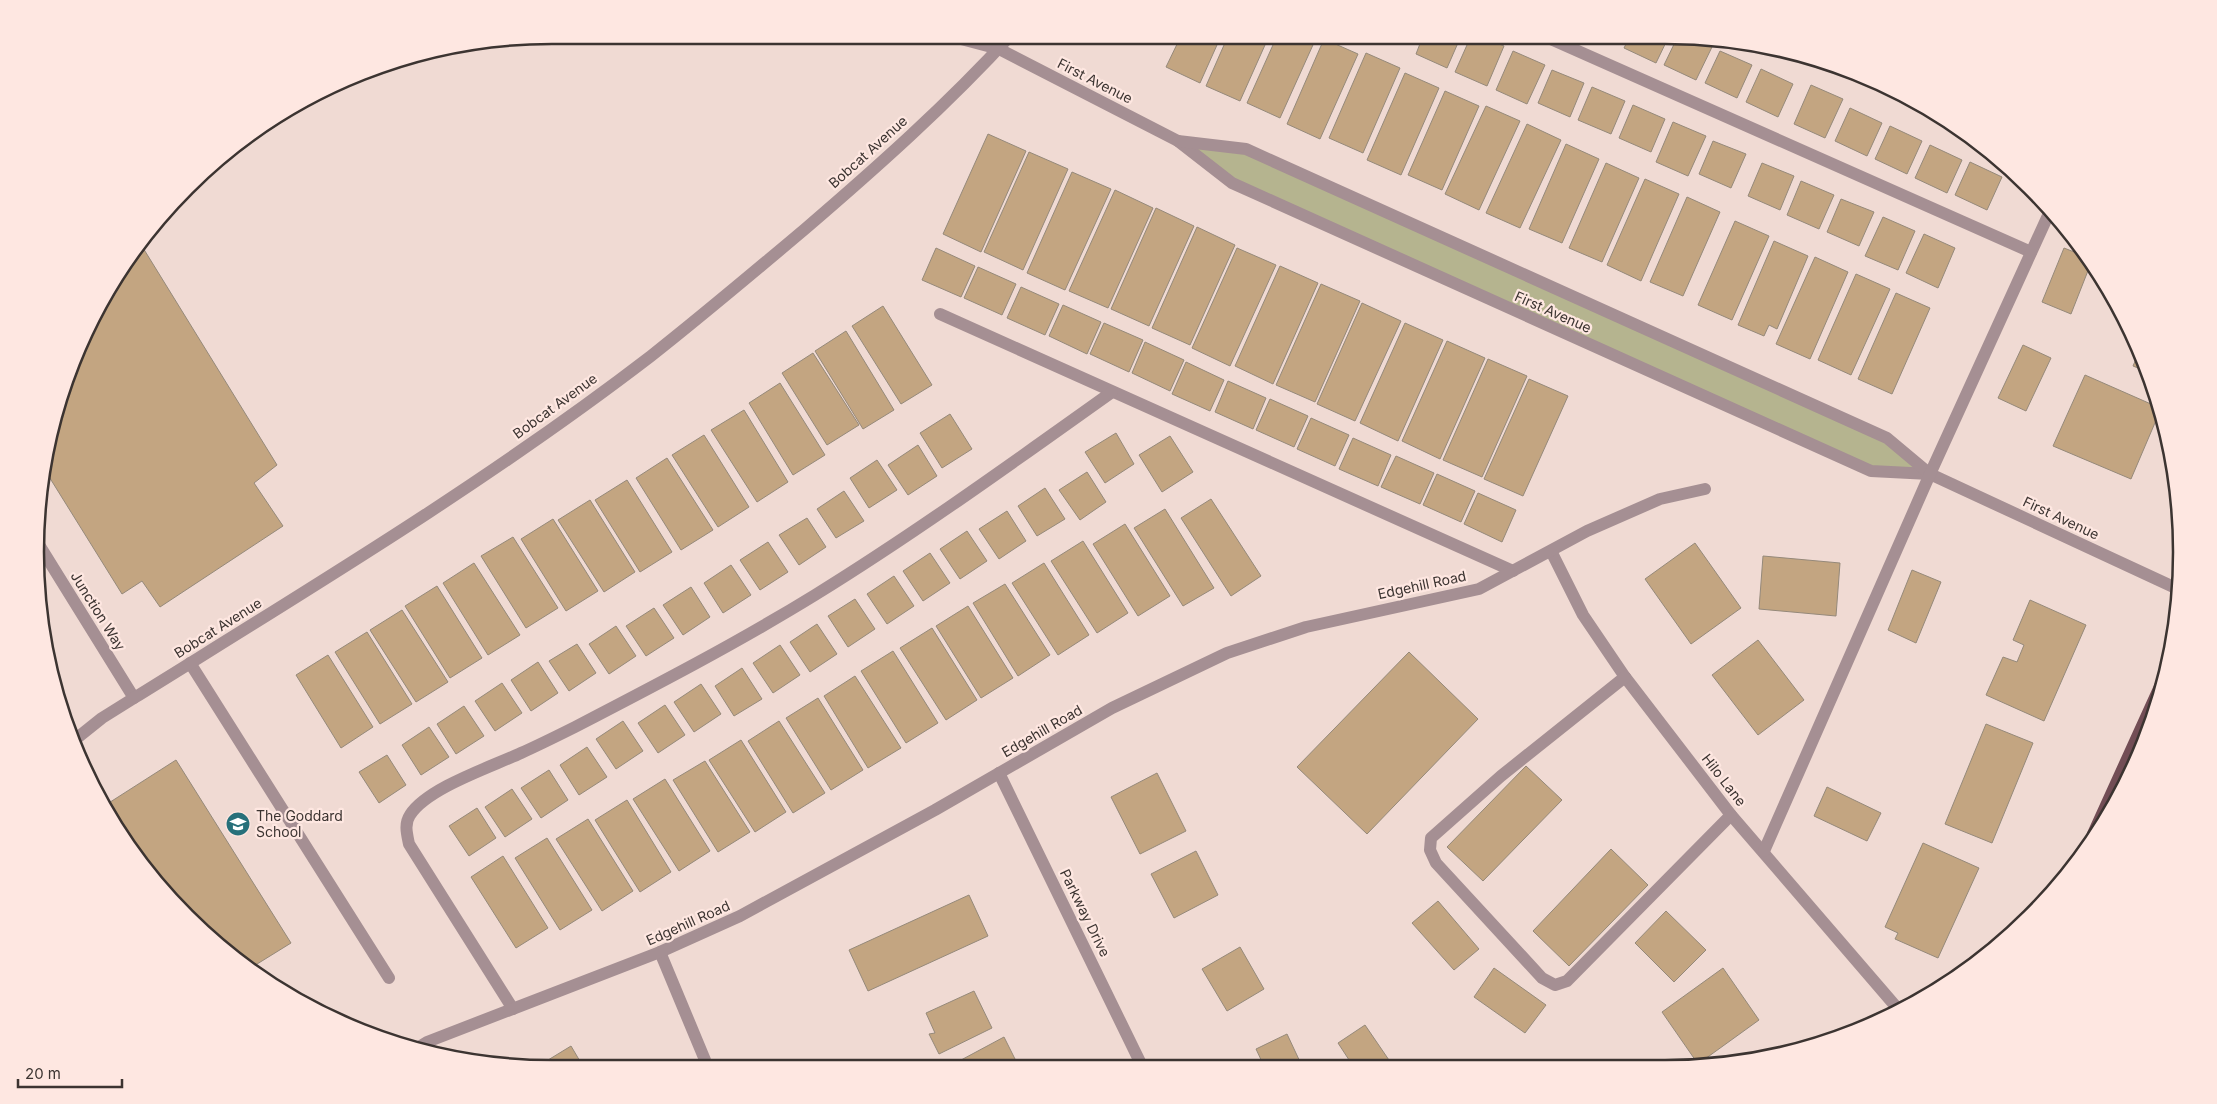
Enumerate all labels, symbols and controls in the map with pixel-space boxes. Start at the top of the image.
street label: First Avenue [1055,54,1136,107]
street label: Bobcat Avenue [825,112,910,191]
street label: First Avenue [1512,287,1594,336]
street label: Bobcat Avenue [509,369,600,442]
street label: First Avenue [2020,493,2102,543]
street label: Edgehill Road [1376,567,1468,602]
street label: Junction Way [67,568,129,653]
street label: Bobcat Avenue [171,594,265,661]
street label: Edgehill Road [999,701,1085,760]
street label: Hilo Lane [1699,750,1750,809]
place label: The Goddard School [256,807,343,840]
school or university icon: The Goddard School [225,811,251,837]
street label: Parkway Drive [1057,866,1114,959]
street label: Edgehill Road [643,896,732,949]
scale bar [18,1056,121,1088]
text: 20 m [25,1064,61,1083]

